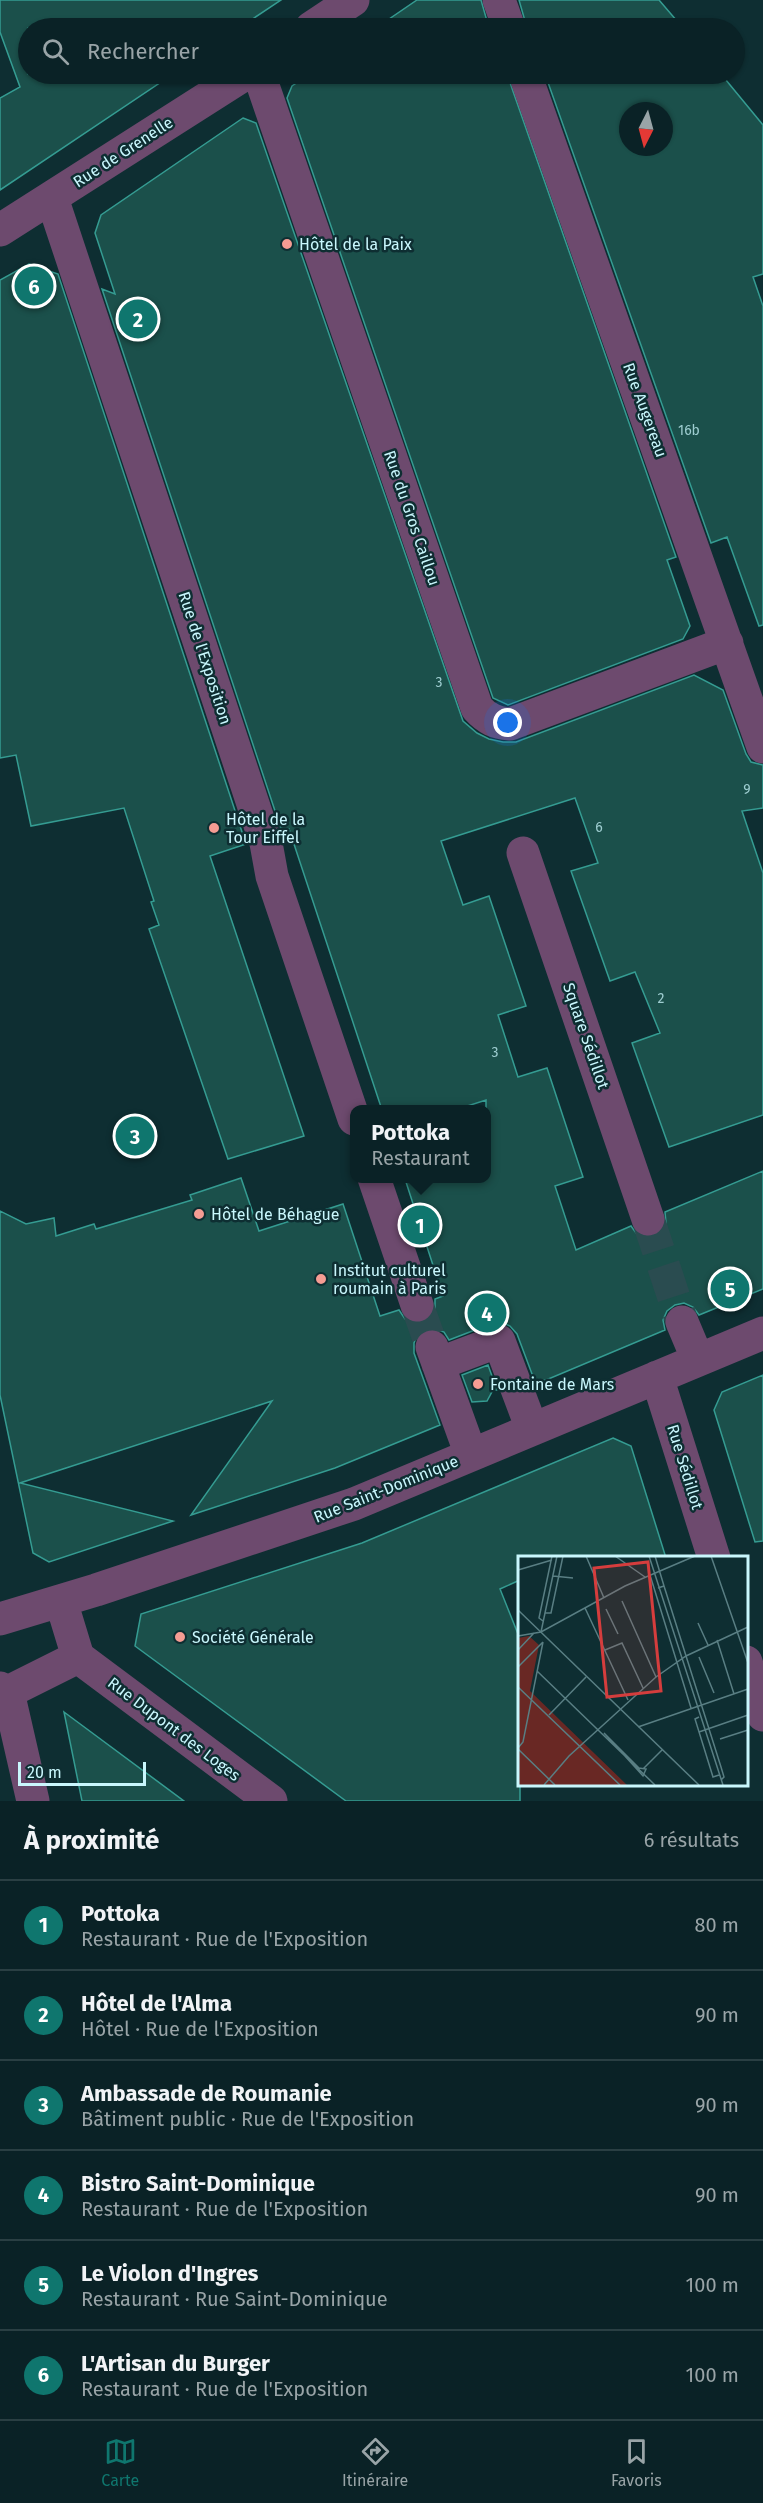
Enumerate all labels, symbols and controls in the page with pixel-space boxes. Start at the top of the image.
search box [18,18,745,84]
icon: search [39,35,72,68]
text: Rechercher [87,38,199,65]
north arrow [619,102,673,156]
street label: Rue de Grenelle [70,113,176,191]
place label: Hôtel de la Paix [299,235,412,254]
marker: Hôtel de la Paix [280,237,294,251]
pin: 6 [15,264,54,308]
pin: 2 [118,296,158,342]
street label: Rue Augereau [619,360,671,460]
house number: 16b [678,422,700,439]
street label: Rue du Gros Caillou [380,448,444,588]
street label: Rue de l'Exposition [175,589,235,727]
house number: 3 [436,674,443,691]
your location [493,708,522,737]
house number: 9 [743,781,751,798]
place label: Hôtel de la Tour Eiffel [226,810,305,847]
house number: 6 [595,819,603,836]
marker: Hôtel de la Tour Eiffel [207,821,221,835]
street label: Square Sédillot [559,980,613,1092]
house number: 2 [658,990,665,1007]
house number: 3 [492,1044,499,1061]
popup [350,1105,491,1183]
pin: 3 [116,1114,154,1158]
text: Pottoka [371,1119,450,1146]
text: Restaurant [371,1146,470,1170]
pin: 1 [400,1202,440,1248]
place label: Hôtel de Béhague [211,1205,340,1224]
marker: Hôtel de Béhague [192,1207,206,1221]
place label: Institut culturel roumain à Paris [333,1261,446,1298]
pin: 5 [710,1266,750,1312]
marker: Institut culturel roumain à Paris [314,1272,328,1286]
pin: 4 [468,1290,506,1336]
place label: Fontaine de Mars [490,1375,614,1394]
marker: Fontaine de Mars [471,1377,485,1391]
street label: Rue Sédillot [663,1422,707,1512]
street label: Rue Saint-Dominique [311,1451,461,1527]
inset map [518,1556,748,1786]
place label: Société Générale [192,1628,314,1647]
marker: Société Générale [173,1630,187,1644]
street label: Rue Dupont des Loges [104,1673,244,1785]
scale bar [18,1759,146,1786]
text: 20 m [27,1763,62,1782]
text: À proximité [24,1825,159,1856]
text: 6 résultats [644,1828,739,1852]
text: Pottoka [81,1900,160,1927]
text: 1 [39,1913,48,1937]
text: 80 m [694,1913,739,1937]
text: Restaurant · Rue de l'Exposition [81,1927,368,1951]
text: Hôtel de l'Alma [81,1990,232,2017]
text: 2 [38,2003,49,2027]
text: 90 m [695,2003,739,2027]
text: Hôtel · Rue de l'Exposition [81,2017,319,2041]
text: Ambassade de Roumanie [81,2080,332,2107]
text: 3 [38,2093,49,2117]
text: 90 m [695,2093,739,2117]
text: Bâtiment public · Rue de l'Exposition [81,2107,414,2131]
text: Bistro Saint-Dominique [81,2170,315,2197]
text: 4 [38,2183,49,2207]
text: 90 m [695,2183,739,2207]
text: Restaurant · Rue de l'Exposition [81,2197,368,2221]
text: Le Violon d'Ingres [81,2260,259,2287]
text: 5 [38,2273,49,2297]
text: 100 m [686,2273,739,2297]
text: Restaurant · Rue Saint-Dominique [81,2287,388,2311]
text: L'Artisan du Burger [81,2350,270,2377]
text: 6 [38,2363,49,2387]
text: 100 m [686,2363,739,2387]
text: Restaurant · Rue de l'Exposition [81,2377,368,2401]
tab: Carte [101,2435,139,2490]
tab: Itinéraire [342,2435,408,2490]
tab: Favoris [611,2435,662,2490]

